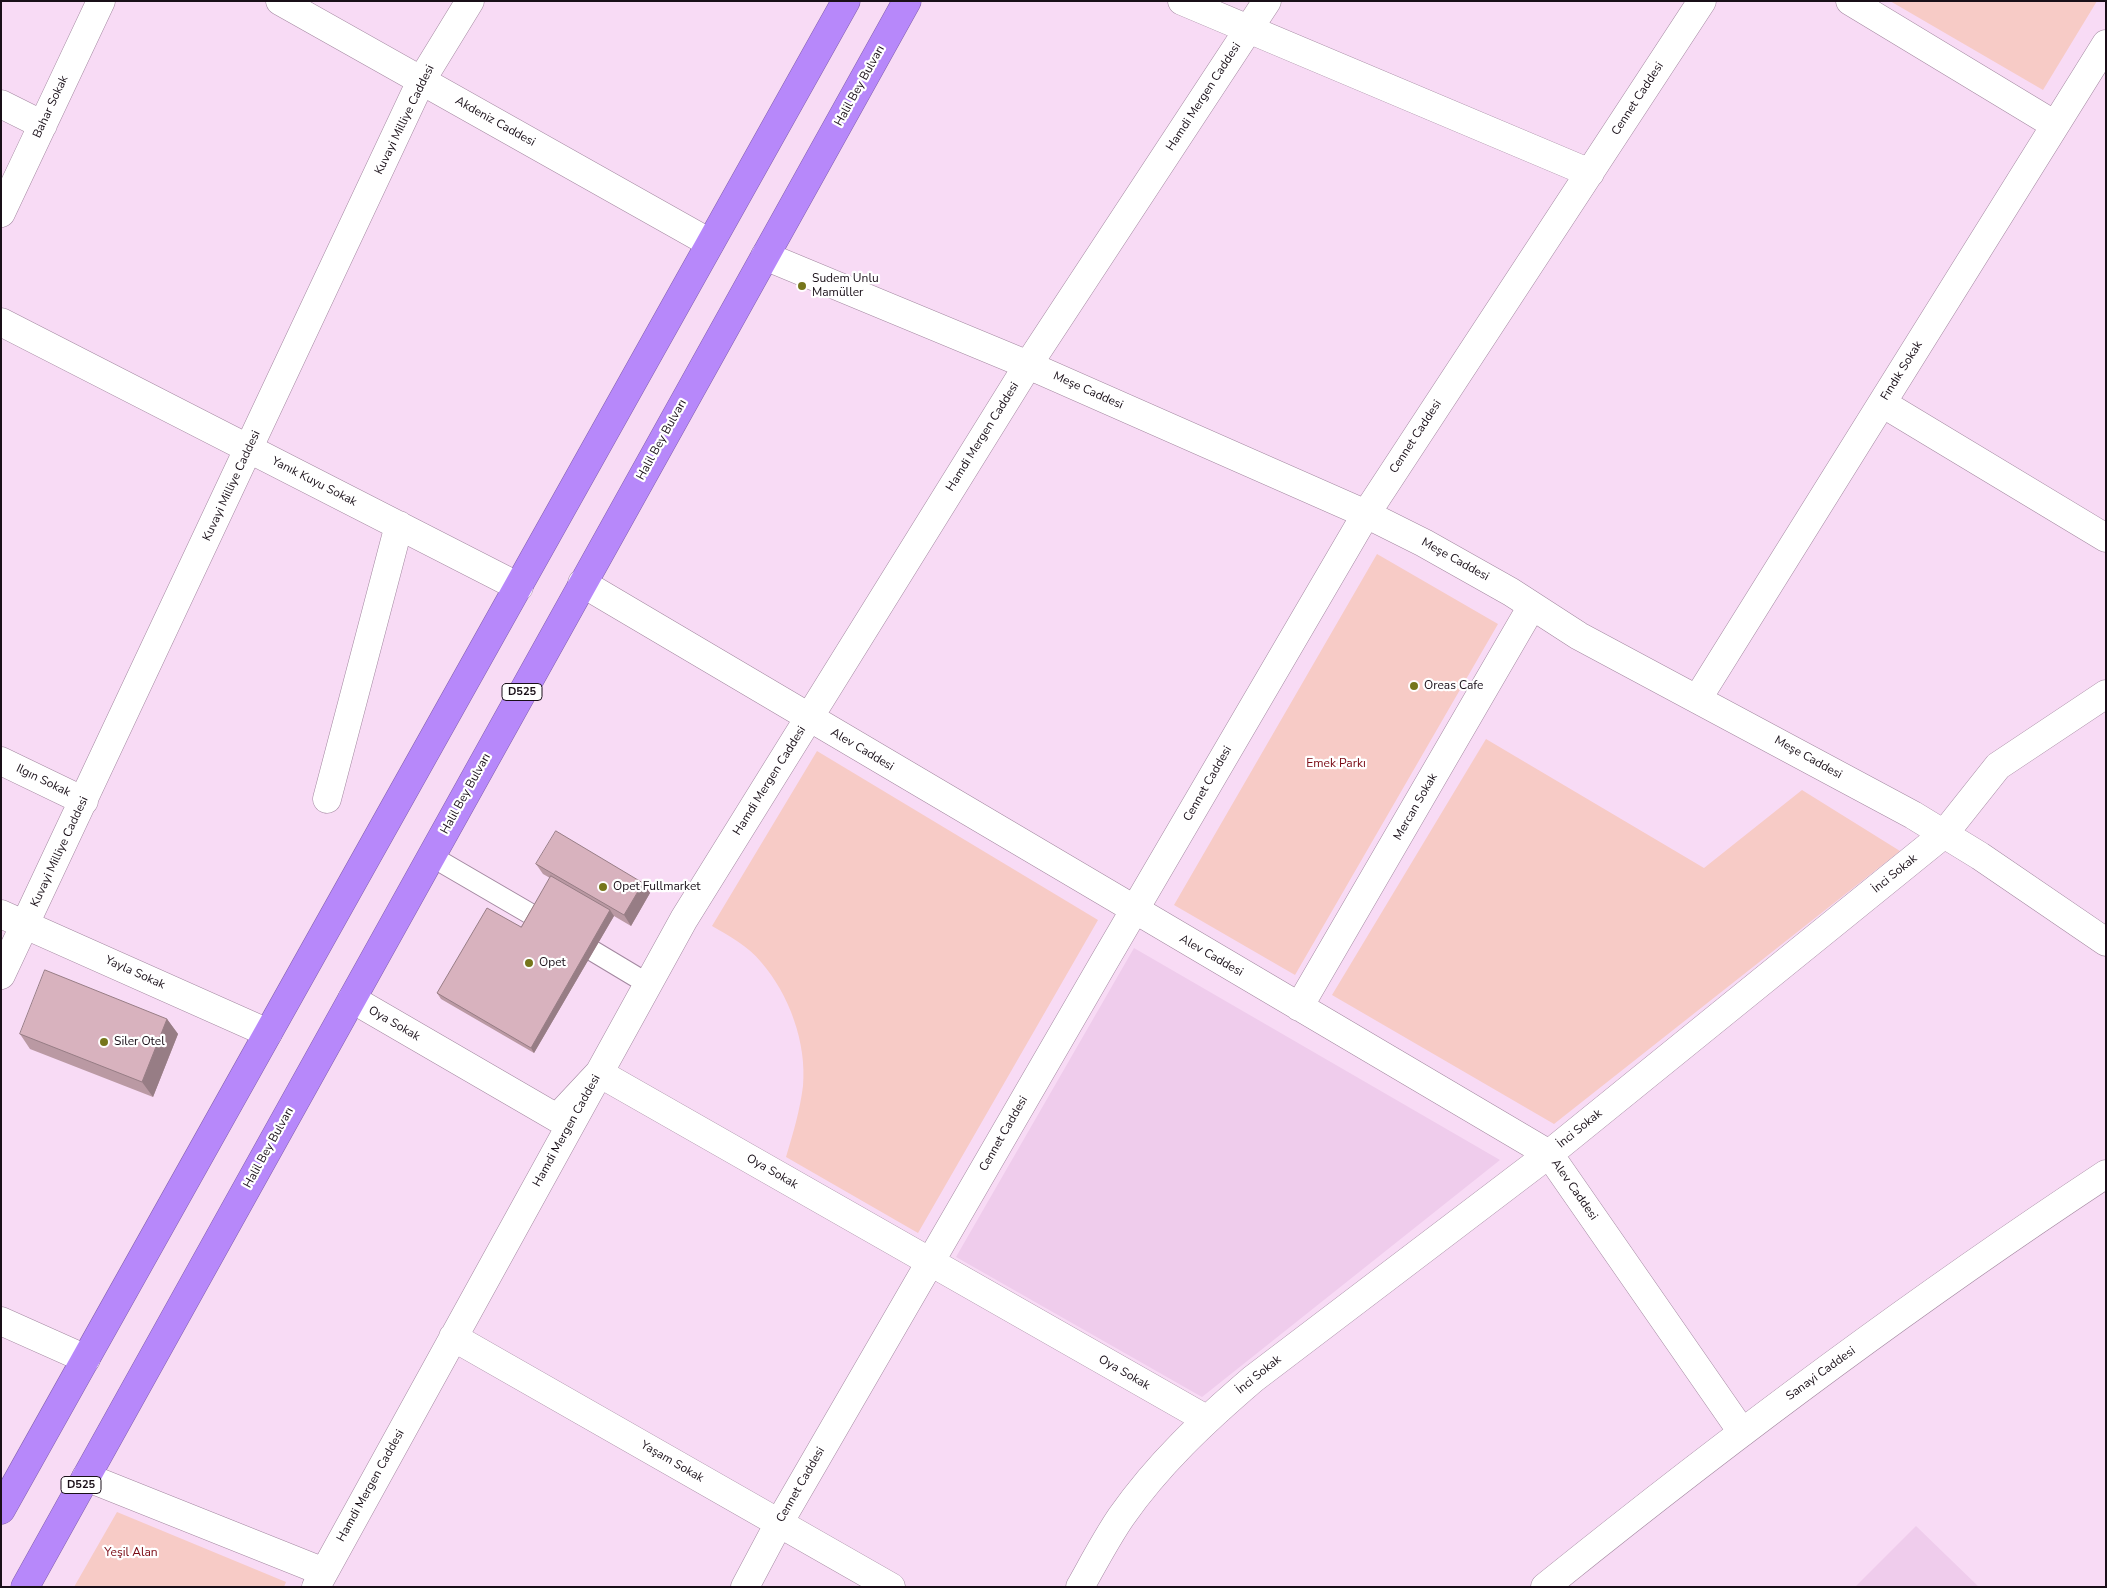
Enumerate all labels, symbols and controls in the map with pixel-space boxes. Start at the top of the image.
street label: Hamdi Mergen Caddesi [1164,40,1244,154]
street label: Halil Bey Bulvarı [832,43,888,129]
street label: Cennet Caddesi [1609,60,1667,138]
street label: Kuvayi Milliye Caddesi [372,63,438,177]
street label: Bahar Sokak [30,73,72,141]
street label: Akdeniz Caddesi [452,94,538,150]
place label: Sudem Unlu Mamüller [812,272,879,300]
marker: Sudem Unlu Mamüller [796,280,808,292]
street label: Fındık Sokak [1878,339,1926,403]
street label: Meşe Caddesi [1051,369,1125,413]
street label: Hamdi Mergen Caddesi [944,380,1022,494]
street label: Halil Bey Bulvarı [634,397,690,483]
street label: Cennet Caddesi [1387,398,1445,476]
street label: Kuvayi Milliye Caddesi [200,429,264,543]
street label: Yanık Kuyu Sokak [269,454,359,510]
street label: Meşe Caddesi [1419,536,1491,584]
place label: Oreas Cafe [1424,679,1483,693]
marker: Oreas Cafe [1408,680,1420,692]
road number: D525 [502,684,542,700]
street label: Hamdi Mergen Caddesi [731,724,809,838]
street label: Alev Caddesi [828,726,896,774]
street label: Meşe Caddesi [1772,734,1844,782]
street label: Cennet Caddesi [1181,744,1235,824]
street label: Halil Bey Bulvarı [438,751,494,837]
park label: Emek Parkı [1306,757,1366,771]
street label: Ilgın Sokak [13,762,73,800]
street label: Mercan Sokak [1391,771,1441,843]
street label: Kuvayi Milliye Caddesi [28,795,92,909]
street label: İnci Sokak [1870,852,1920,896]
place label: Opet Fullmarket [613,880,700,894]
marker: Opet Fullmarket [597,881,609,893]
street label: Alev Caddesi [1177,932,1245,980]
street label: Yayla Sokak [103,953,167,993]
place label: Opet [539,956,566,970]
marker: Opet [523,957,535,969]
street label: Oya Sokak [366,1004,422,1044]
place label: Siler Otel [114,1035,165,1049]
marker: Siler Otel [98,1036,110,1048]
street label: Hamdi Mergen Caddesi [530,1072,604,1190]
street label: Cennet Caddesi [977,1094,1031,1174]
street label: Halil Bey Bulvarı [241,1105,297,1191]
street label: İnci Sokak [1555,1107,1605,1151]
street label: Oya Sokak [744,1152,800,1192]
street label: Alev Caddesi [1548,1157,1600,1223]
street label: Sanayi Caddesi [1784,1344,1858,1404]
street label: Oya Sokak [1096,1353,1152,1393]
street label: İnci Sokak [1234,1353,1284,1397]
street label: Hamdi Mergen Caddesi [334,1427,408,1545]
street label: Yaşam Sokak [638,1438,706,1486]
street label: Cennet Caddesi [774,1445,828,1525]
road number: D525 [61,1476,101,1494]
park label: Yeşil Alan [104,1546,158,1560]

